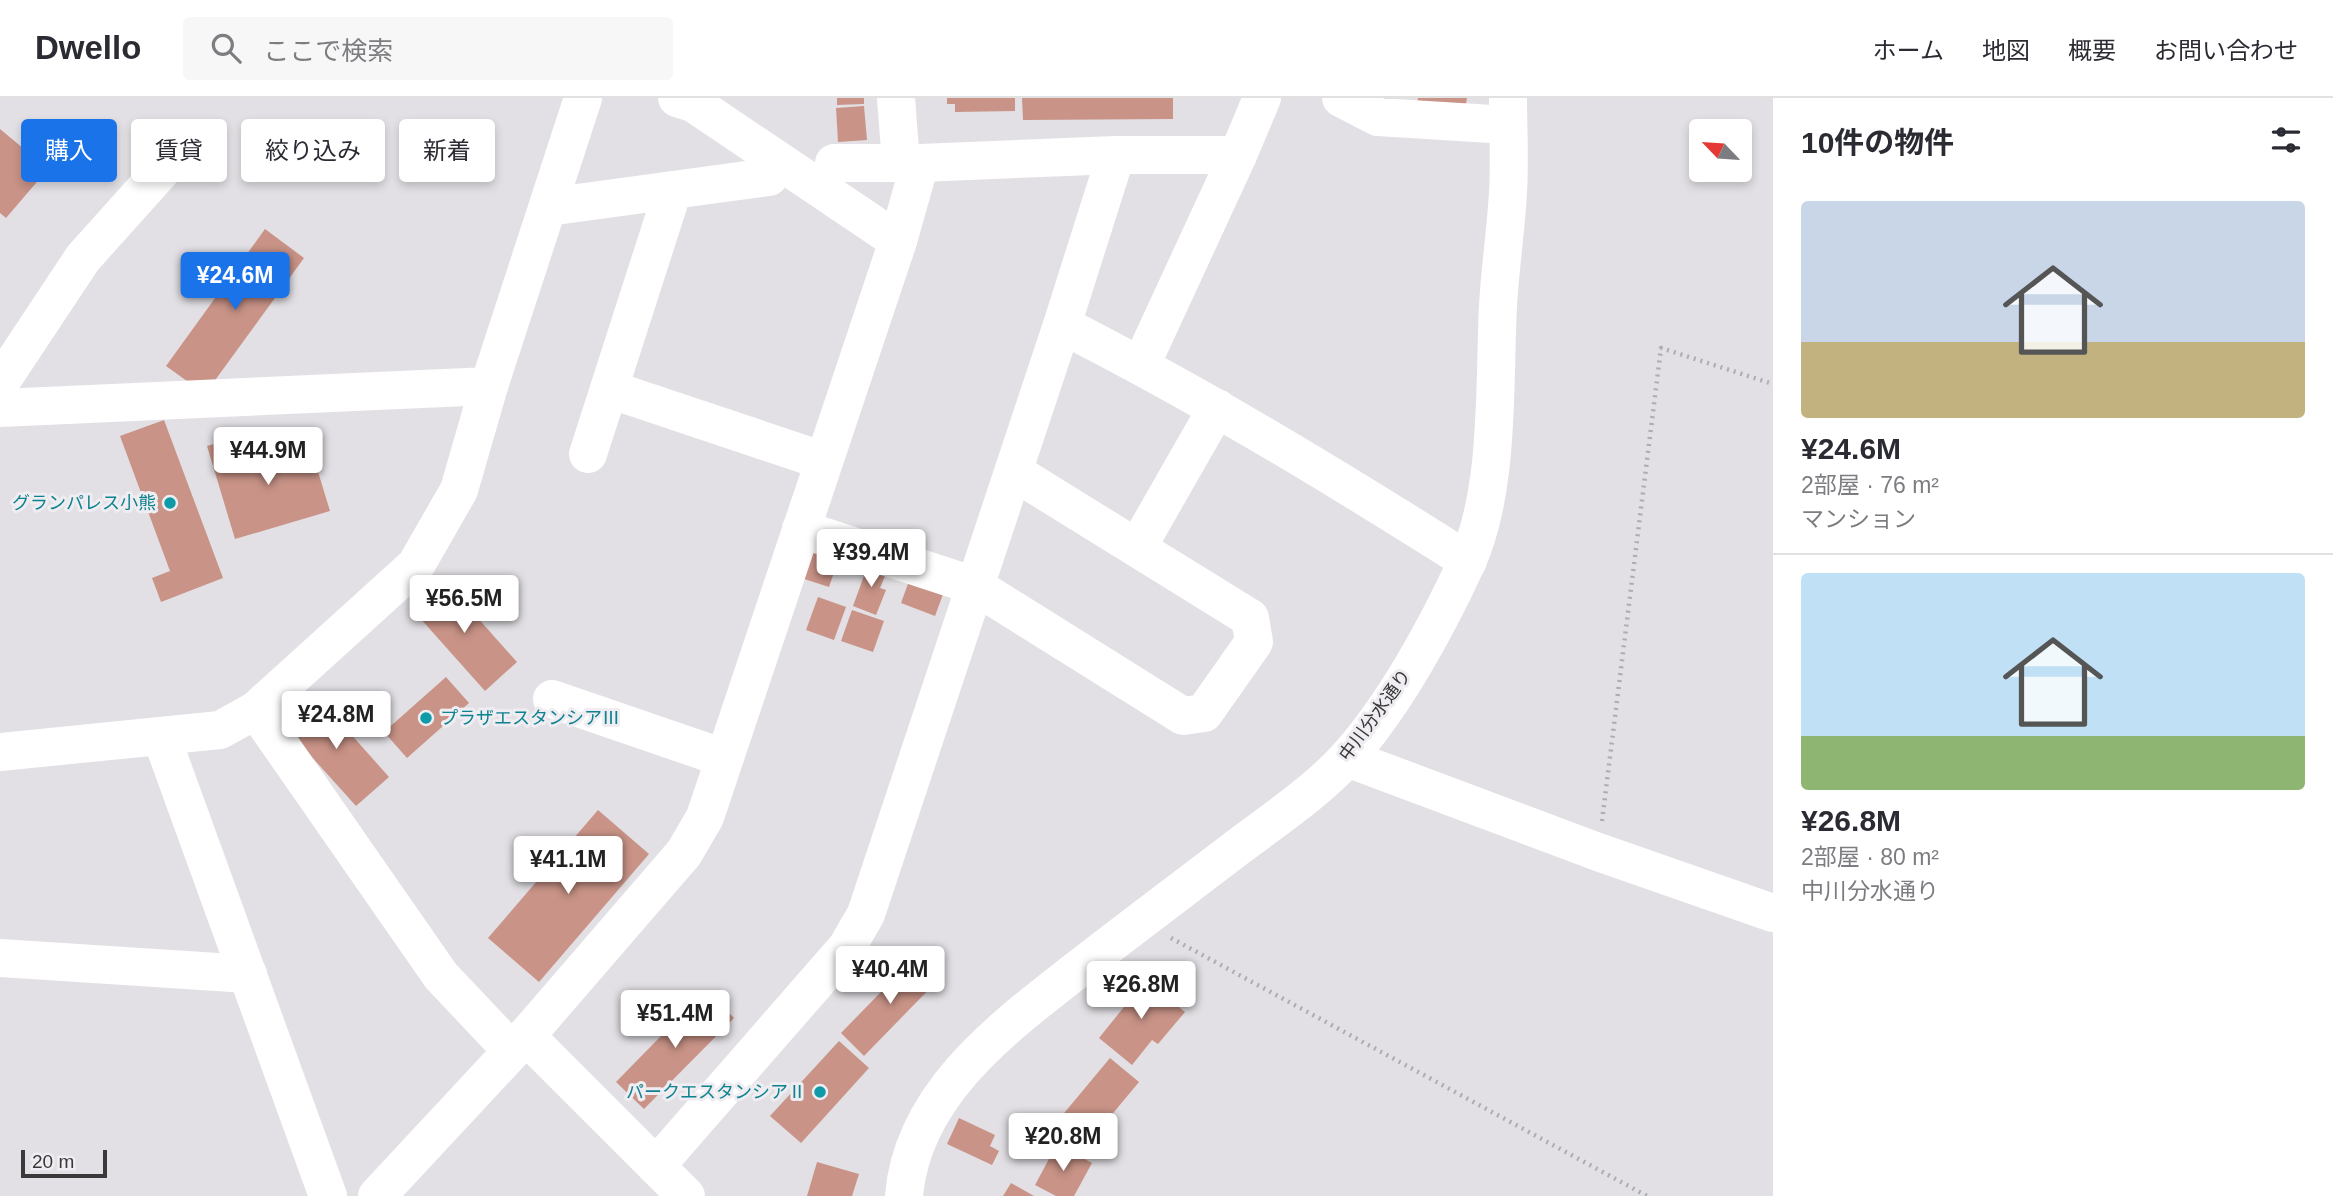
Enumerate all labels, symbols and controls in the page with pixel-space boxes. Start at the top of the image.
search box [183,17,673,80]
text: Dwello [35,29,141,66]
icon: search [207,29,245,67]
text: ここで検索 [263,36,393,66]
text: ホーム [1873,37,1944,64]
text: 地図 [1982,37,2030,64]
text: 概要 [2068,37,2116,64]
text: お問い合わせ [2154,37,2298,64]
chip: 購入 [21,119,117,182]
chip: 賃貸 [131,119,227,182]
chip: 絞り込み [241,119,385,182]
chip: 新着 [399,119,495,182]
north arrow [1689,119,1752,182]
map controls [1689,119,1752,182]
icon: filters [2267,121,2305,159]
text: 10件の物件 [1801,126,1954,159]
icon: home [1990,247,2116,373]
pin: ¥24.6M [178,252,292,312]
text: ¥24.6M [197,262,273,288]
pin: ¥44.9M [211,428,325,487]
text: ¥24.6M [1801,432,1901,465]
text: ¥44.9M [230,437,306,463]
text: 2部屋 · 76 m² [1801,472,1939,498]
place label: グランパレス小熊 [12,493,156,513]
marker: グランパレス小熊 [162,495,178,511]
text: マンション [1801,506,1916,532]
pin: ¥39.4M [814,530,928,589]
text: ¥39.4M [833,539,909,565]
pin: ¥56.5M [407,575,521,635]
text: ¥56.5M [426,585,502,611]
icon: home [1990,619,2116,745]
street label: 中川分水通り [1335,665,1415,765]
pin: ¥24.8M [279,692,393,751]
text: ¥24.8M [298,701,374,727]
place label: プラザエスタンシアⅢ [440,708,620,728]
marker: プラザエスタンシアⅢ [418,710,434,726]
text: ¥26.8M [1801,804,1901,837]
pin: ¥41.1M [511,836,625,896]
text: 2部屋 · 80 m² [1801,844,1939,870]
text: ¥41.1M [530,846,606,872]
text: 中川分水通り [1801,878,1939,904]
pin: ¥40.4M [833,946,947,1006]
text: ¥40.4M [852,956,928,982]
pin: ¥26.8M [1084,962,1198,1021]
text: ¥26.8M [1103,971,1179,997]
pin: ¥51.4M [618,990,732,1050]
text: ¥51.4M [637,1000,713,1026]
place label: パークエスタンシアⅡ [626,1082,806,1102]
marker: パークエスタンシアⅡ [812,1084,828,1100]
pin: ¥20.8M [1006,1114,1120,1173]
text: ¥20.8M [1025,1123,1101,1149]
scale bar [21,1147,107,1179]
text: 20 m [32,1151,74,1172]

